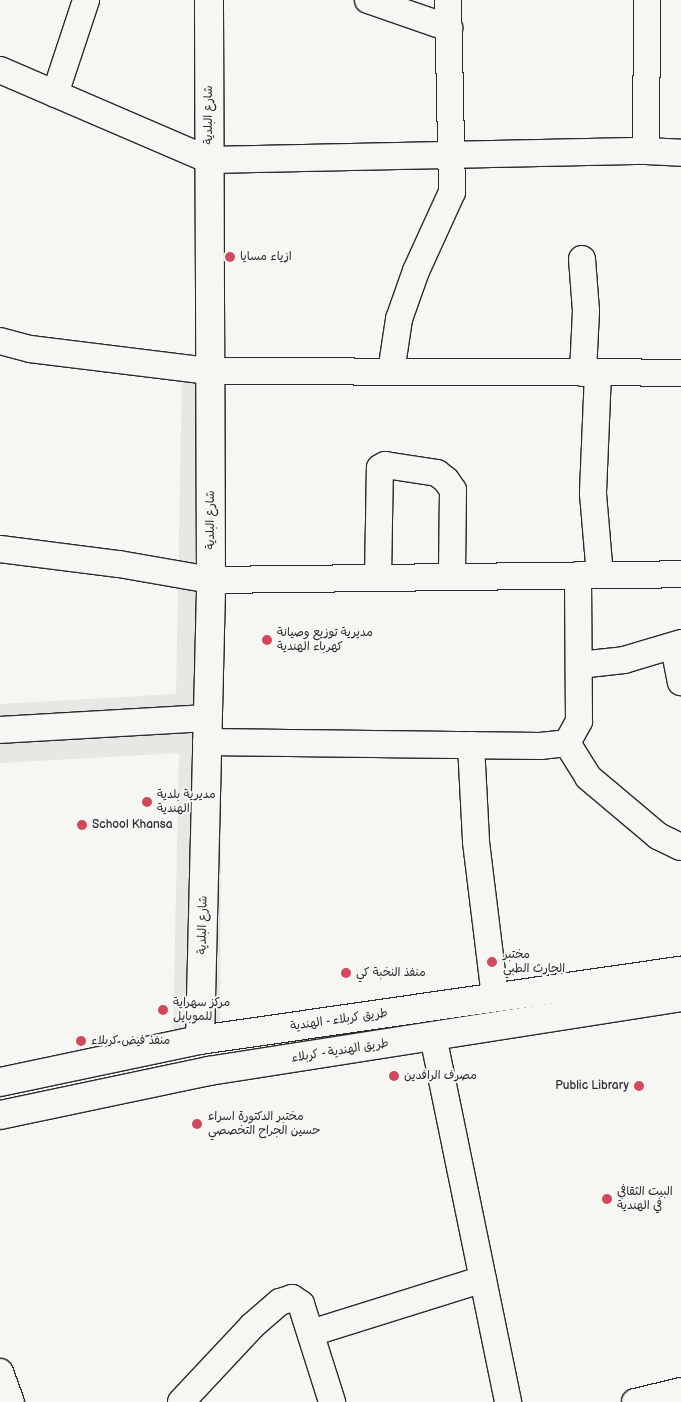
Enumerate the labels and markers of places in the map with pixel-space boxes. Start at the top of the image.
place label: ازياء مسايا [240,250,292,264]
marker: ازياء مسايا [224,251,236,263]
place label: مديرية توزيع وصيانة كهرباء الهندية [277,626,373,654]
marker: مديرية توزيع وصيانة كهرباء الهندية [261,634,273,646]
place label: مديرية بلدية الهندية [157,788,216,816]
marker: مديرية بلدية الهندية [141,796,153,808]
place label: School Khansa [92,818,172,832]
marker: School Khansa [76,819,88,831]
place label: مختبر الحارث الطبي [503,948,565,976]
marker: مختبر الحارث الطبي [485,955,499,969]
place label: منفذ النخبة كي [356,966,426,980]
marker: منفذ النخبة كي [340,967,352,979]
place label: مركز سهراية للموبايل [173,996,230,1024]
marker: مركز سهراية للموبايل [157,1004,169,1016]
place label: منفذ فيض كربلاء [91,1034,170,1048]
marker: منفذ فيض كربلاء [75,1035,87,1047]
place label: مصرف الرافدين [404,1069,477,1083]
marker: مصرف الرافدين [388,1070,400,1082]
place label: Public Library [555,1079,629,1093]
marker: Public Library [633,1080,645,1092]
place label: مختبر الدكتورة اسراء حسين الجراح التخصصي [208,1110,320,1138]
marker: مختبر الدكتورة اسراء حسين الجراح التخصصي [190,1117,204,1131]
place label: البيت الثقافي في الهندية [617,1185,673,1213]
marker: البيت الثقافي في الهندية [601,1193,613,1205]

